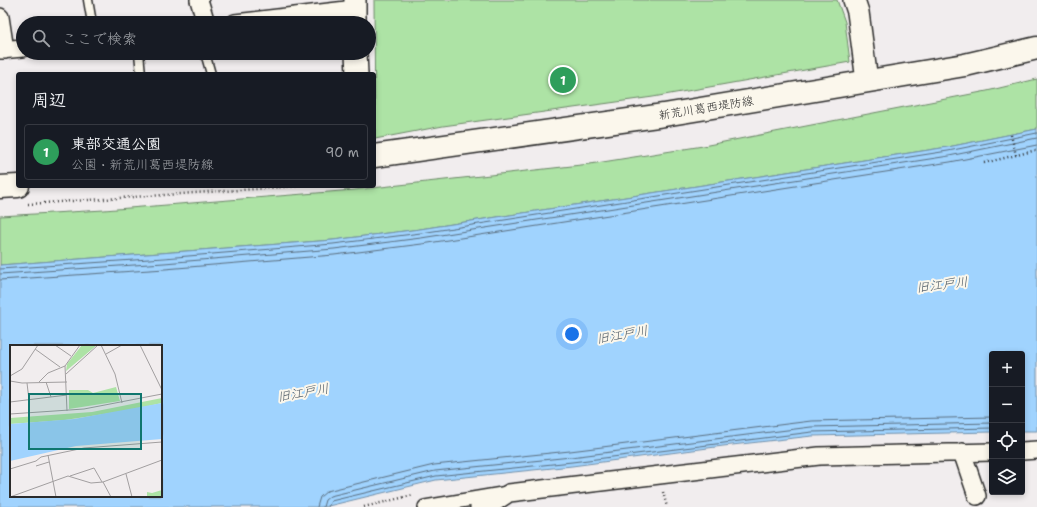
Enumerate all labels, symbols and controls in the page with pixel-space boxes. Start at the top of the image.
search box [16,16,376,60]
icon: search [30,27,52,49]
text: ここで検索 [62,29,137,49]
pin: 1 [550,65,576,95]
text: 周辺 [32,89,66,111]
street label: 新荒川葛西堤防線 [657,93,755,123]
text: 東部交通公園 [71,134,161,154]
text: 1 [43,144,49,161]
text: 90 m [325,144,359,161]
text: 公園 · 新荒川葛西堤防線 [71,156,214,173]
water label: 旧江戸川 [915,273,969,296]
water label: 旧江戸川 [595,322,649,347]
your location [562,324,582,344]
inset map [10,345,162,497]
map controls [989,351,1025,495]
button: + [989,351,1025,387]
water label: 旧江戸川 [276,380,330,405]
button: − [989,387,1025,423]
button: locate [989,423,1025,459]
button: layers [989,459,1025,495]

